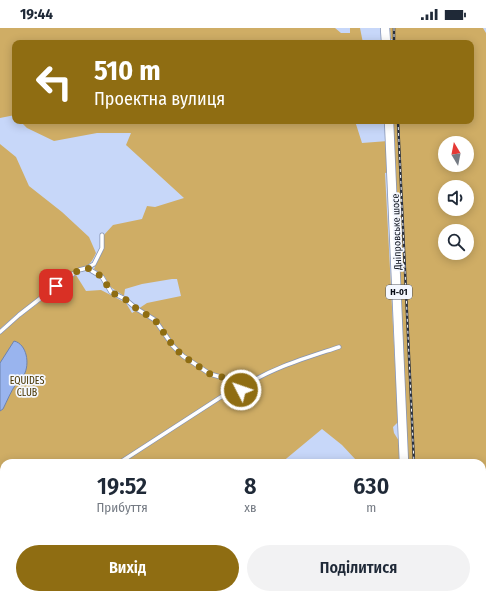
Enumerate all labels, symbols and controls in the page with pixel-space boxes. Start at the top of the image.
text: 19:44 [20,5,53,23]
text: 510 m [94,54,161,87]
icon: left [28,56,80,108]
text: Проектна вулиця [94,88,225,110]
north arrow [438,136,474,172]
map controls [438,136,474,260]
button: sound [438,180,474,216]
street label: Дніпровське шосе [389,193,404,271]
button: search [438,224,474,260]
pin [39,269,73,303]
icon: arrive [45,275,67,297]
road number: Н-01 [386,285,412,299]
position arrow [220,369,262,411]
park label: EQUIDES CLUB [10,375,44,399]
text: 19:52 [97,472,147,500]
text: 8 [244,472,257,500]
text: 630 [353,472,389,500]
text: Прибуття [96,500,148,515]
text: хв [244,500,256,515]
text: m [366,500,376,515]
button: Вихід [16,545,239,591]
button: Поділитися [247,545,470,591]

